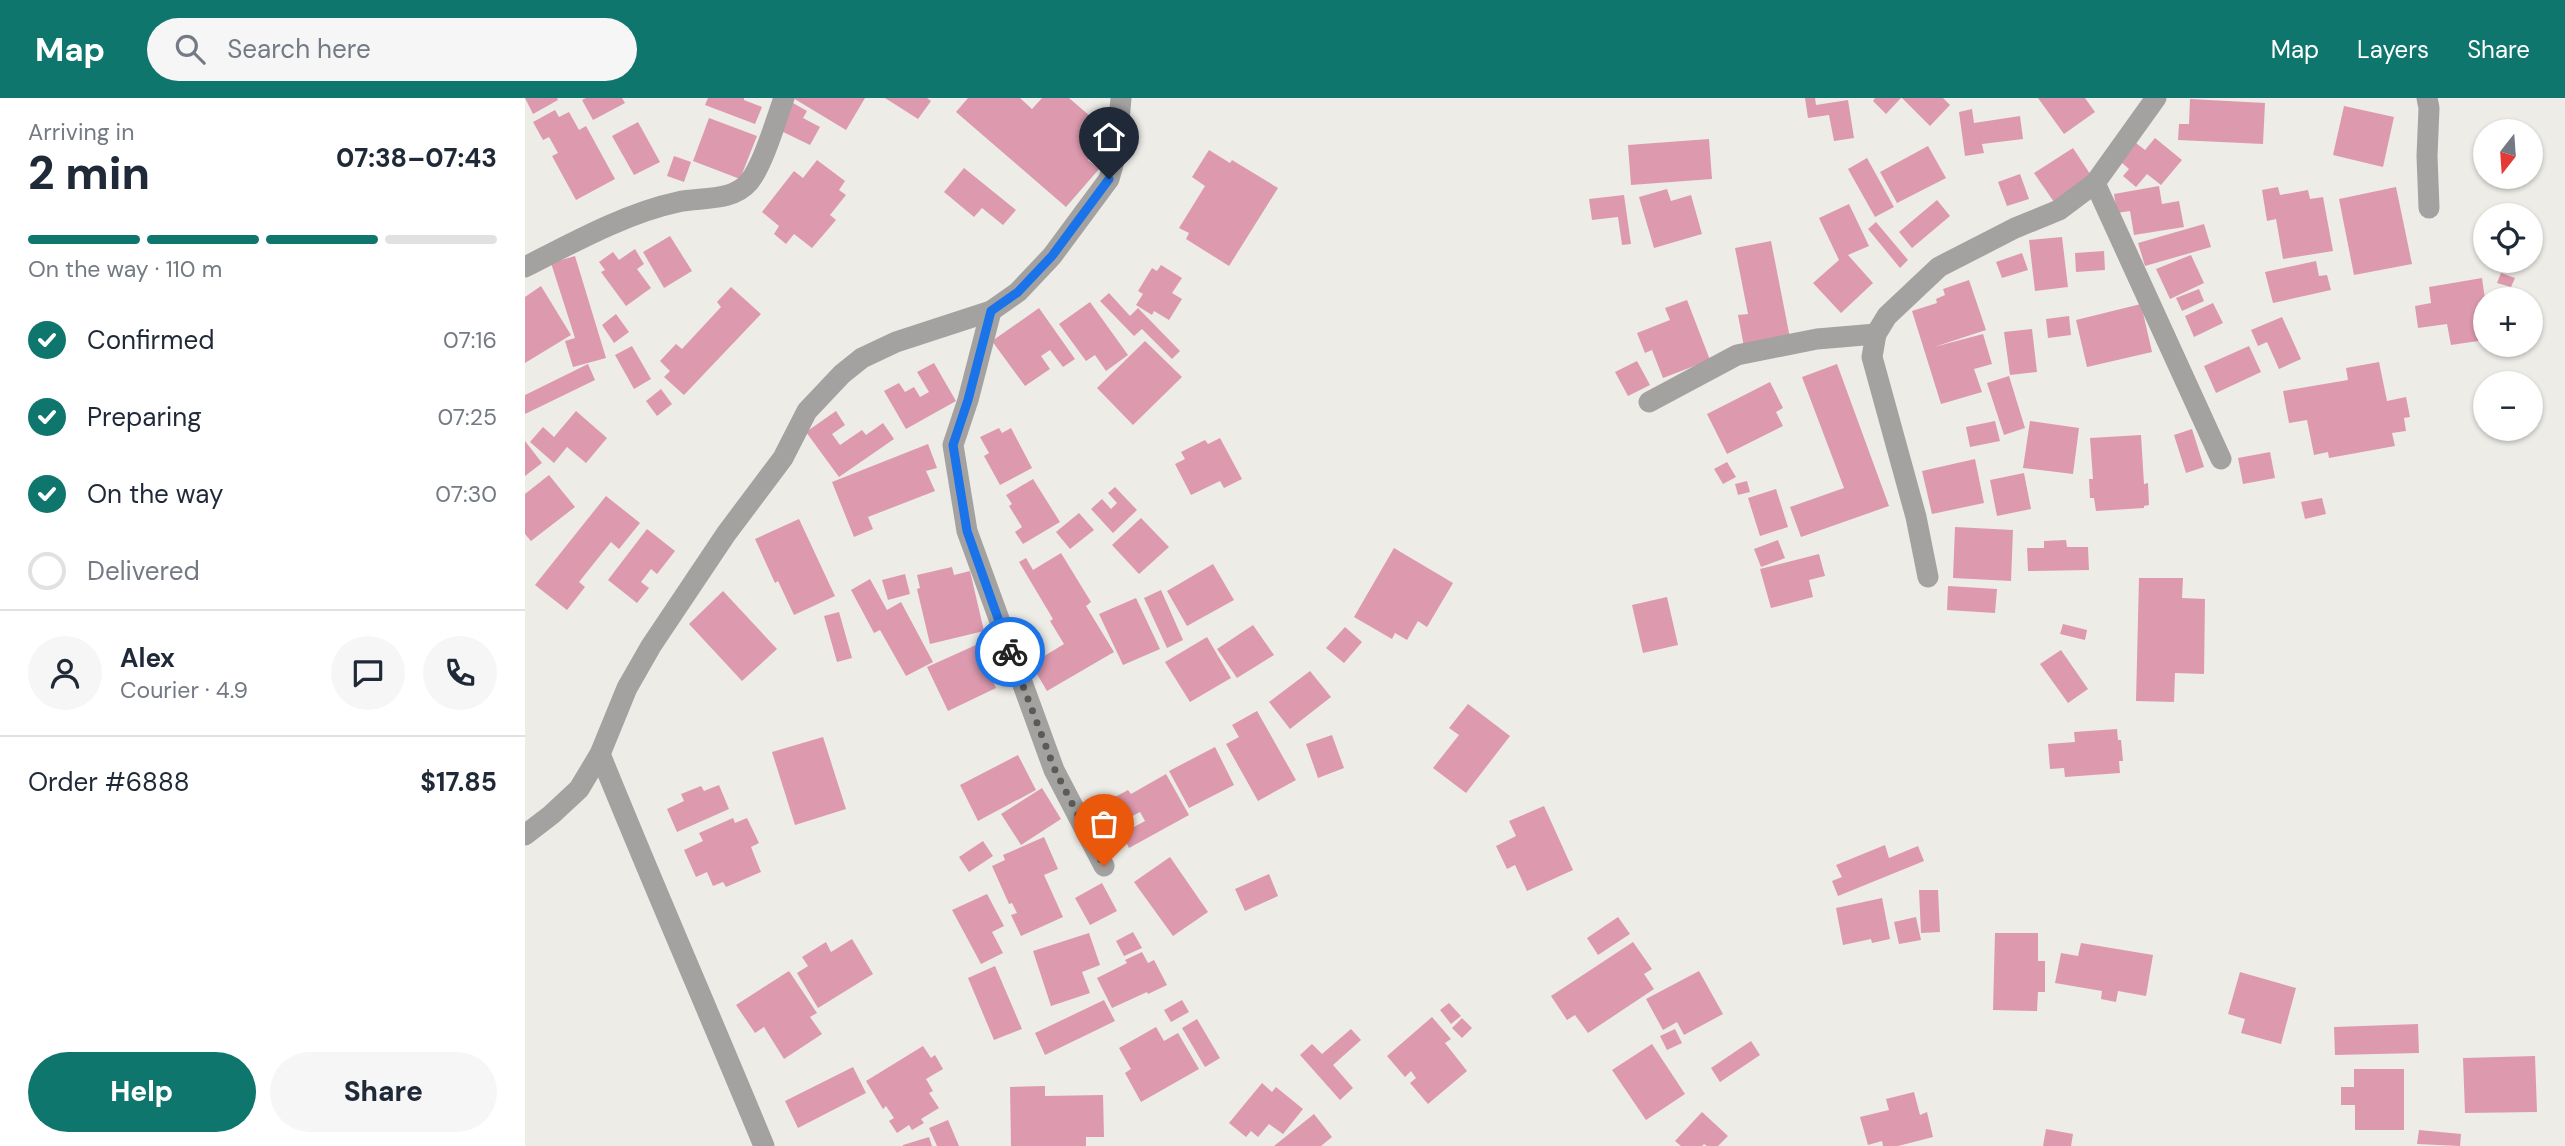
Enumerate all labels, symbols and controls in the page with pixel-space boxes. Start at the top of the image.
search box [147,18,637,81]
text: Map [35,28,105,71]
icon: search [171,30,209,68]
text: Search here [227,32,371,66]
text: Map [2271,34,2319,65]
text: Layers [2357,34,2429,65]
text: Share [2467,34,2530,65]
pin [1079,107,1139,179]
text: Arriving in [28,117,134,147]
icon: home [1090,118,1128,156]
north arrow [2473,119,2543,189]
map controls [2473,119,2543,441]
text: 07:38–07:43 [336,141,497,175]
text: 2 min [28,143,150,203]
button: locate [2473,203,2543,273]
text: On the way · 110 m [28,254,222,284]
button: + [2473,287,2543,357]
icon: check [28,321,66,359]
text: Confirmed [87,323,214,357]
text: 07:16 [443,325,497,355]
button: − [2473,371,2543,441]
icon: check [28,398,66,436]
text: Preparing [87,400,202,434]
text: 07:25 [437,402,497,432]
icon: check [28,475,66,513]
text: On the way [87,477,223,511]
text: 07:30 [435,479,497,509]
text: Delivered [87,554,200,588]
courier [975,617,1045,687]
icon: bike [991,633,1029,671]
button: person [28,636,102,710]
button: chat [331,636,405,710]
button: phone [423,636,497,710]
text: Alex [120,641,175,675]
text: Courier · 4.9 [120,675,248,705]
text: Order #6888 [28,765,190,799]
text: $17.85 [420,765,497,799]
pin [1074,794,1134,866]
icon: bag [1085,805,1123,843]
button: Help [28,1052,256,1132]
button: Share [270,1052,497,1132]

